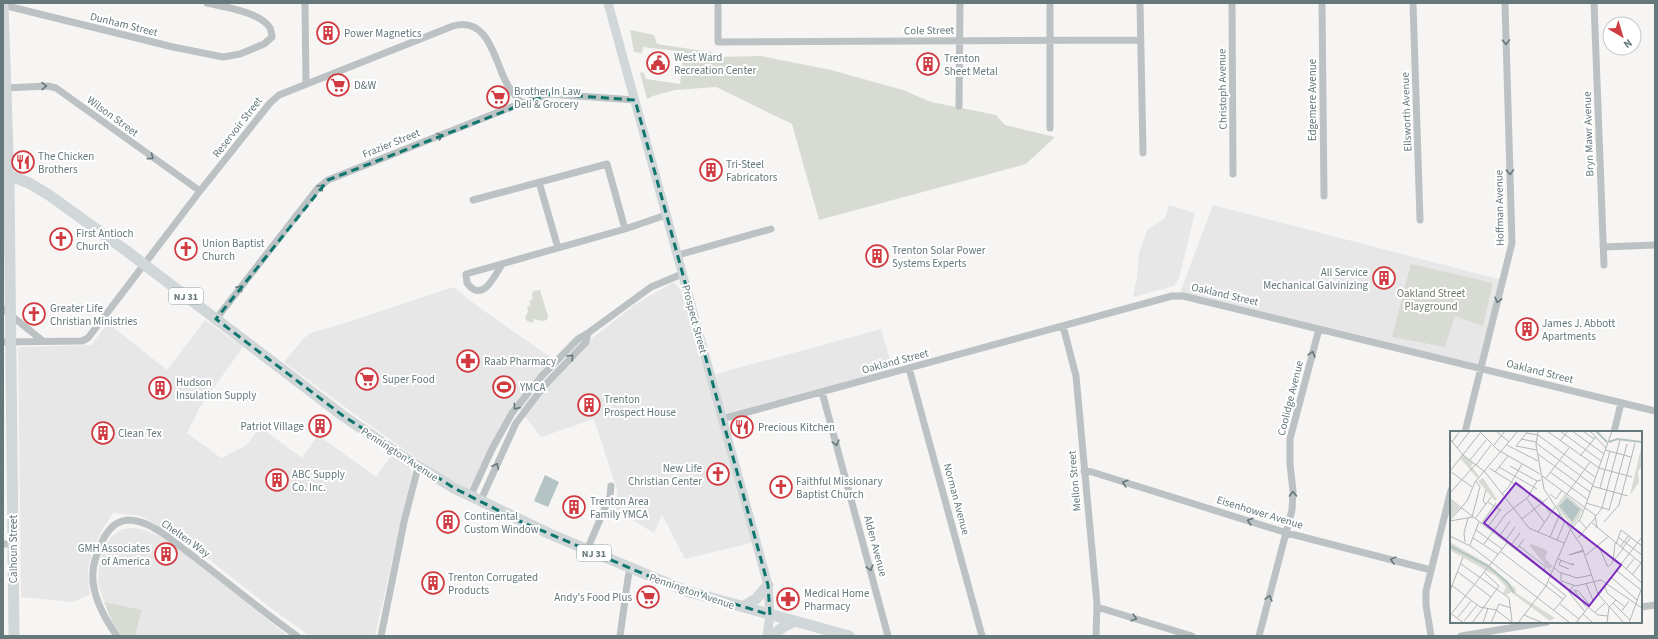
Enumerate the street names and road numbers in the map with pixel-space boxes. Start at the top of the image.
street label: Dunham Street [89,9,160,40]
street label: Cole Street [904,23,955,38]
street label: Christoph Avenue [1214,48,1231,130]
street label: Edgemere Avenue [1305,58,1320,141]
street label: Ellsworth Avenue [1398,71,1415,152]
street label: Bryn Mawr Avenue [1579,91,1597,177]
street label: Wilson Street [84,93,142,140]
street label: Reservoir Street [209,94,266,161]
street label: Frazier Street [360,125,422,162]
street label: Hoffman Avenue [1491,169,1508,246]
street label: Oakland Street [1190,279,1260,310]
street label: Prospect Street [678,283,711,355]
road number: NJ 31 [169,288,203,304]
street label: Oakland Street [860,345,930,378]
street label: Oakland Street [1505,356,1575,387]
street label: Coolidge Avenue [1274,359,1307,437]
street label: Pennington Avenue [358,424,442,485]
street label: Mellon Street [1064,450,1085,512]
street label: Norman Avenue [940,462,973,537]
street label: Eisenhower Avenue [1215,492,1305,533]
street label: Alden Avenue [860,514,891,579]
street label: Calhoun Street [6,515,21,583]
street label: Chelten Way [158,516,213,561]
road number: NJ 31 [577,545,611,561]
street label: Pennington Avenue [647,570,737,613]

